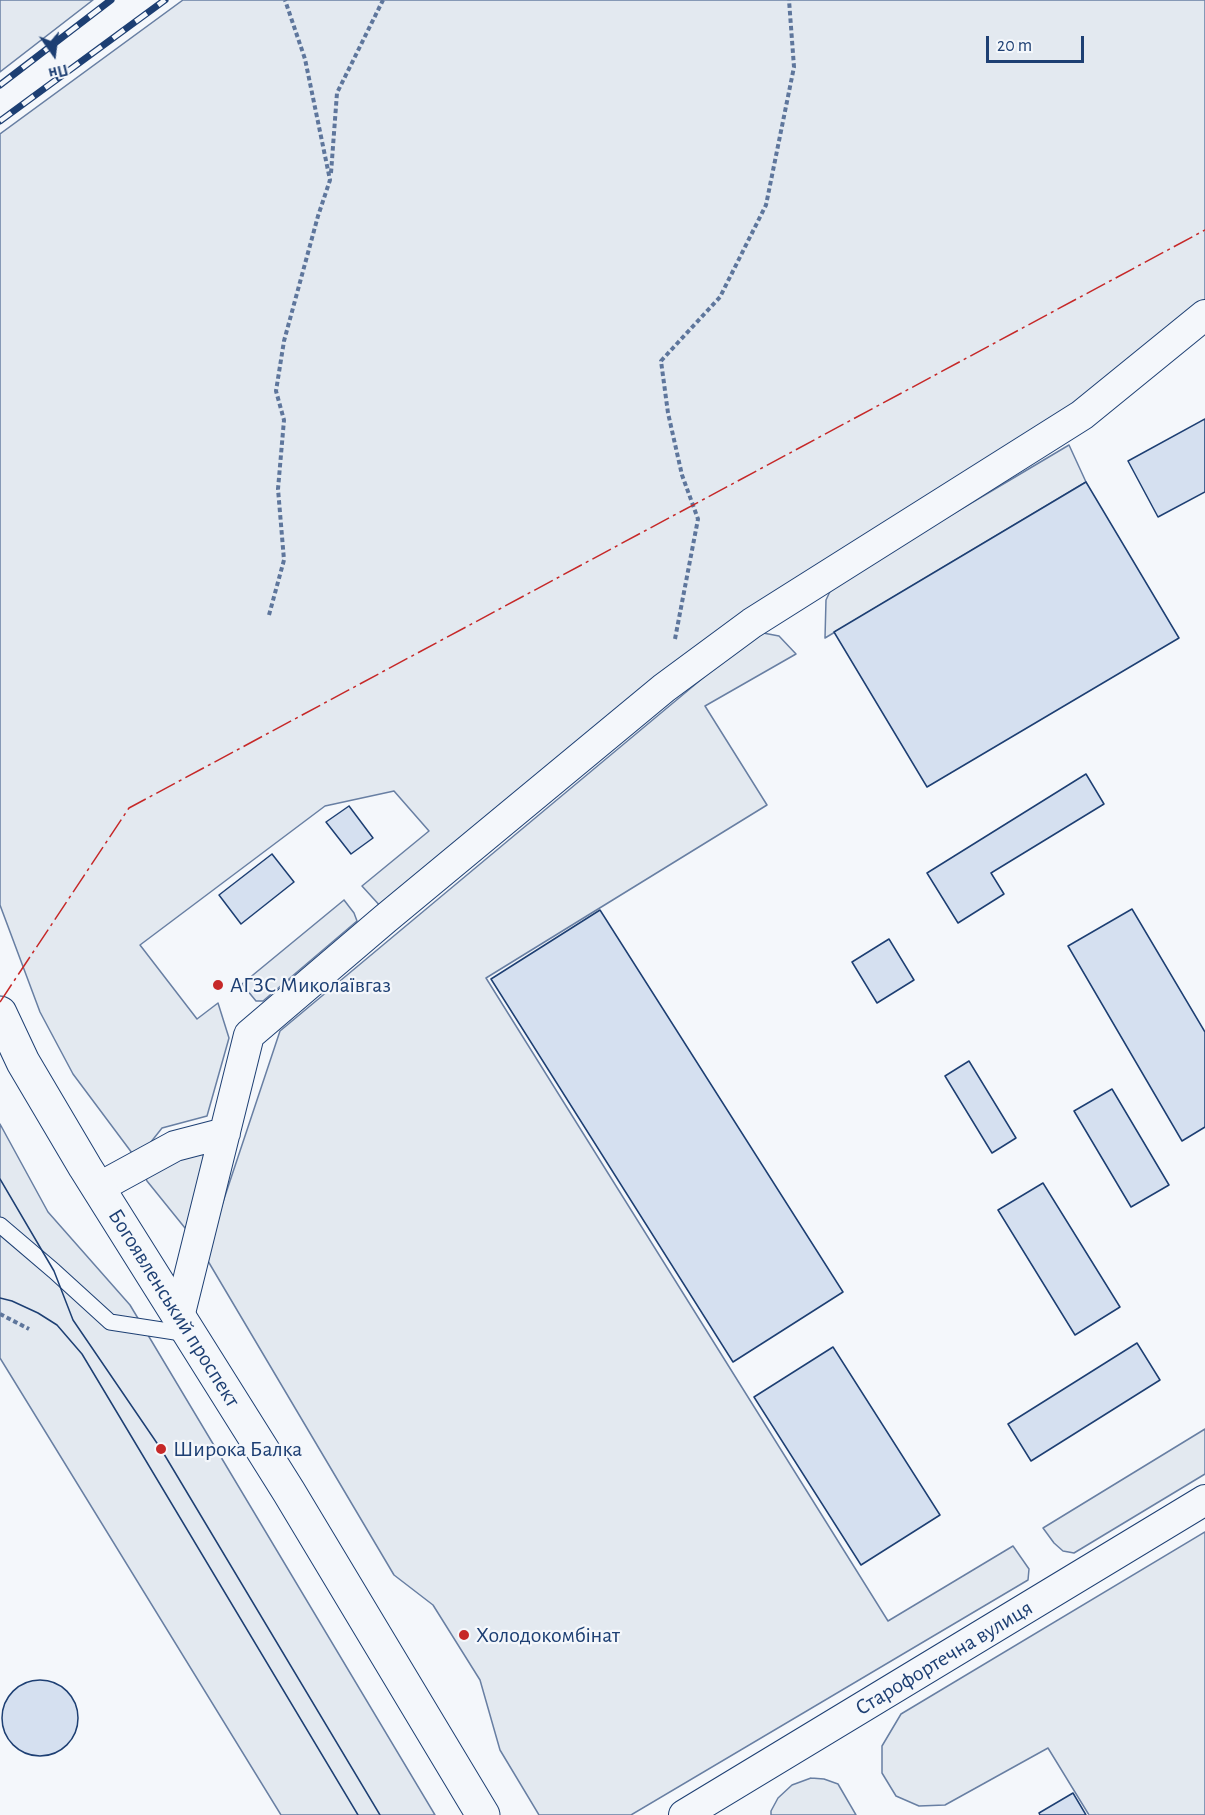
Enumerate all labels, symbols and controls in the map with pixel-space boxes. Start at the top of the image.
north arrow [24,24,84,84]
scale bar [989,24,1086,62]
text: 20 m [997,37,1032,55]
text: Пн [47,61,70,82]
place label: АГЗС Миколаївгаз [230,972,391,998]
marker: АГЗС Миколаївгаз [211,978,225,992]
street label: Богоявленський проспект [102,1204,246,1412]
place label: Широка Балка [173,1436,302,1462]
marker: Широка Балка [154,1442,168,1456]
street label: Старофортечна вулиця [850,1595,1038,1721]
place label: Холодокомбінат [476,1622,620,1648]
marker: Холодокомбінат [457,1628,471,1642]

